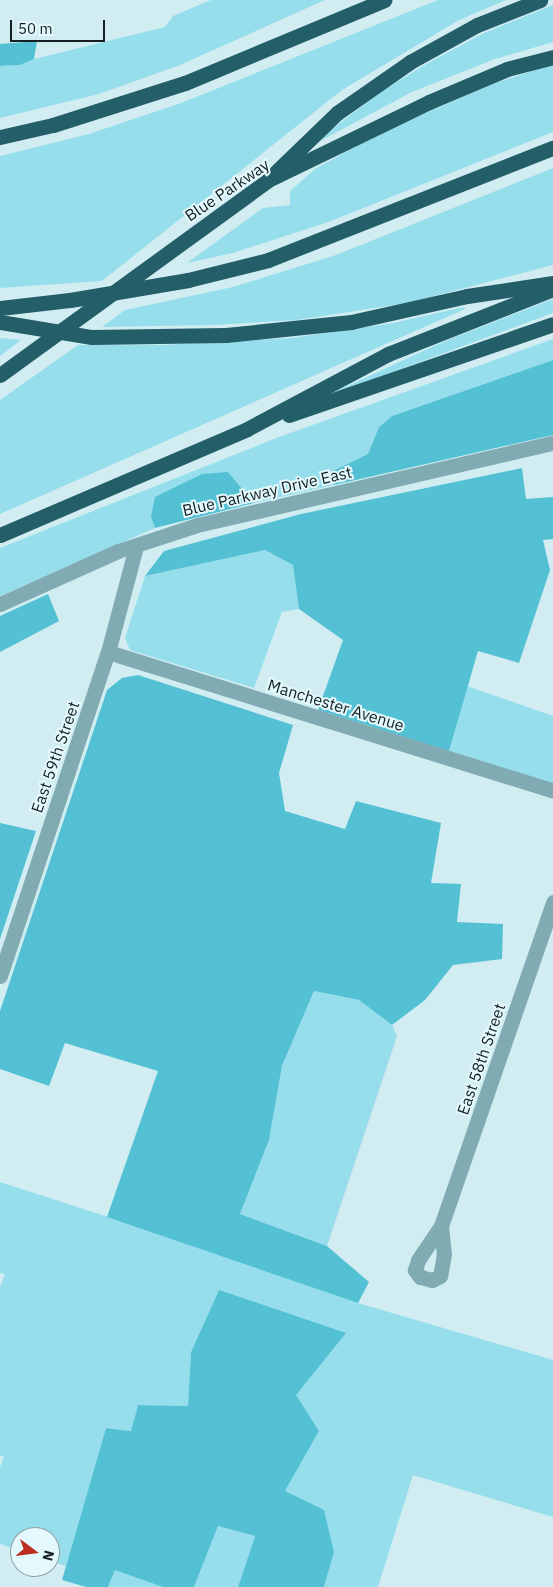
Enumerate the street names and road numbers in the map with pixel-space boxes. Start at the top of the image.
street label: Blue Parkway [181,155,273,225]
street label: Blue Parkway Drive East [180,462,354,520]
street label: Manchester Avenue [265,675,407,735]
street label: East 59th Street [27,699,83,815]
street label: East 58th Street [453,1001,509,1117]

